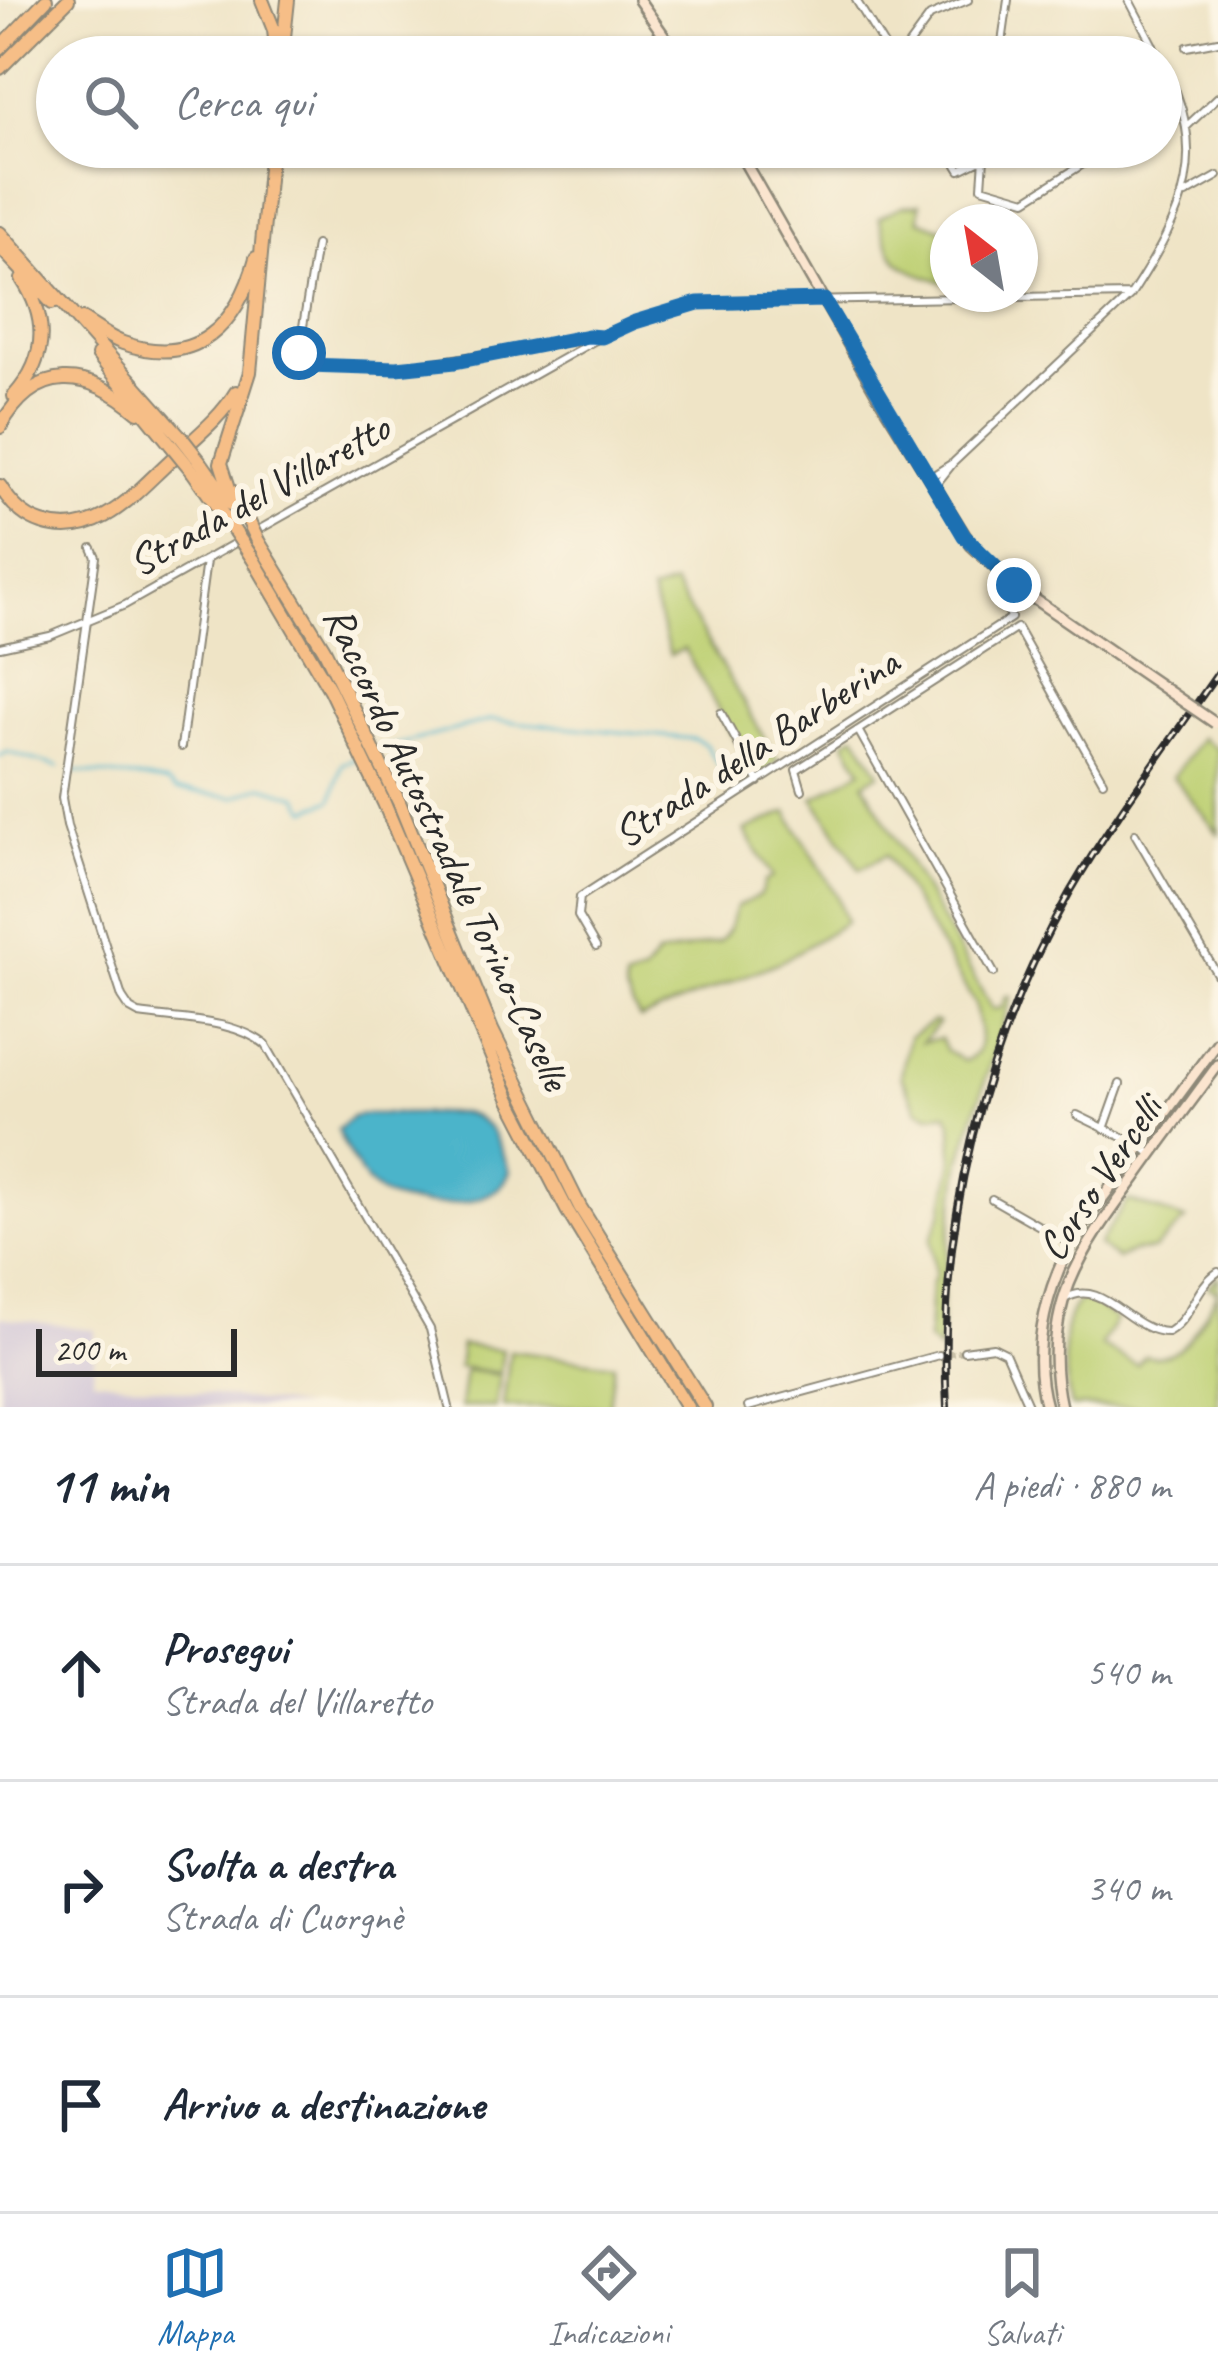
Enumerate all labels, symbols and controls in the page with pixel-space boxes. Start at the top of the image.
search box [36,36,1182,168]
icon: search [78,69,144,135]
text: Cerca qui [174,74,313,131]
north arrow [930,204,1038,312]
route start [272,326,326,380]
street label: Strada del Villaretto [119,400,401,589]
route end [987,558,1041,612]
street label: Raccordo Autostradale Torino-Caselle [311,598,584,1101]
street label: Strada della Barberina [603,634,911,860]
street label: Corso Vercelli [1026,1081,1177,1271]
scale bar [36,1323,237,1376]
text: 200 m [54,1329,125,1371]
text: 11 min [48,1453,169,1517]
text: A piedi · 880 m [974,1461,1170,1510]
text: Prosegui [162,1620,288,1677]
icon: ahead [48,1640,114,1706]
text: 540 m [1086,1648,1170,1697]
text: Strada del Villaretto [162,1677,432,1726]
text: Svolta a destra [162,1836,394,1893]
icon: right [48,1856,114,1922]
text: 340 m [1086,1864,1170,1913]
text: Strada di Cuorgnè [162,1893,403,1942]
icon: arrive [48,2072,114,2138]
text: Arrivo a destinazione [162,2076,485,2133]
tab: Mappa [157,2240,234,2354]
tab: Indicazioni [548,2240,670,2354]
tab: Salvati [984,2240,1061,2354]

